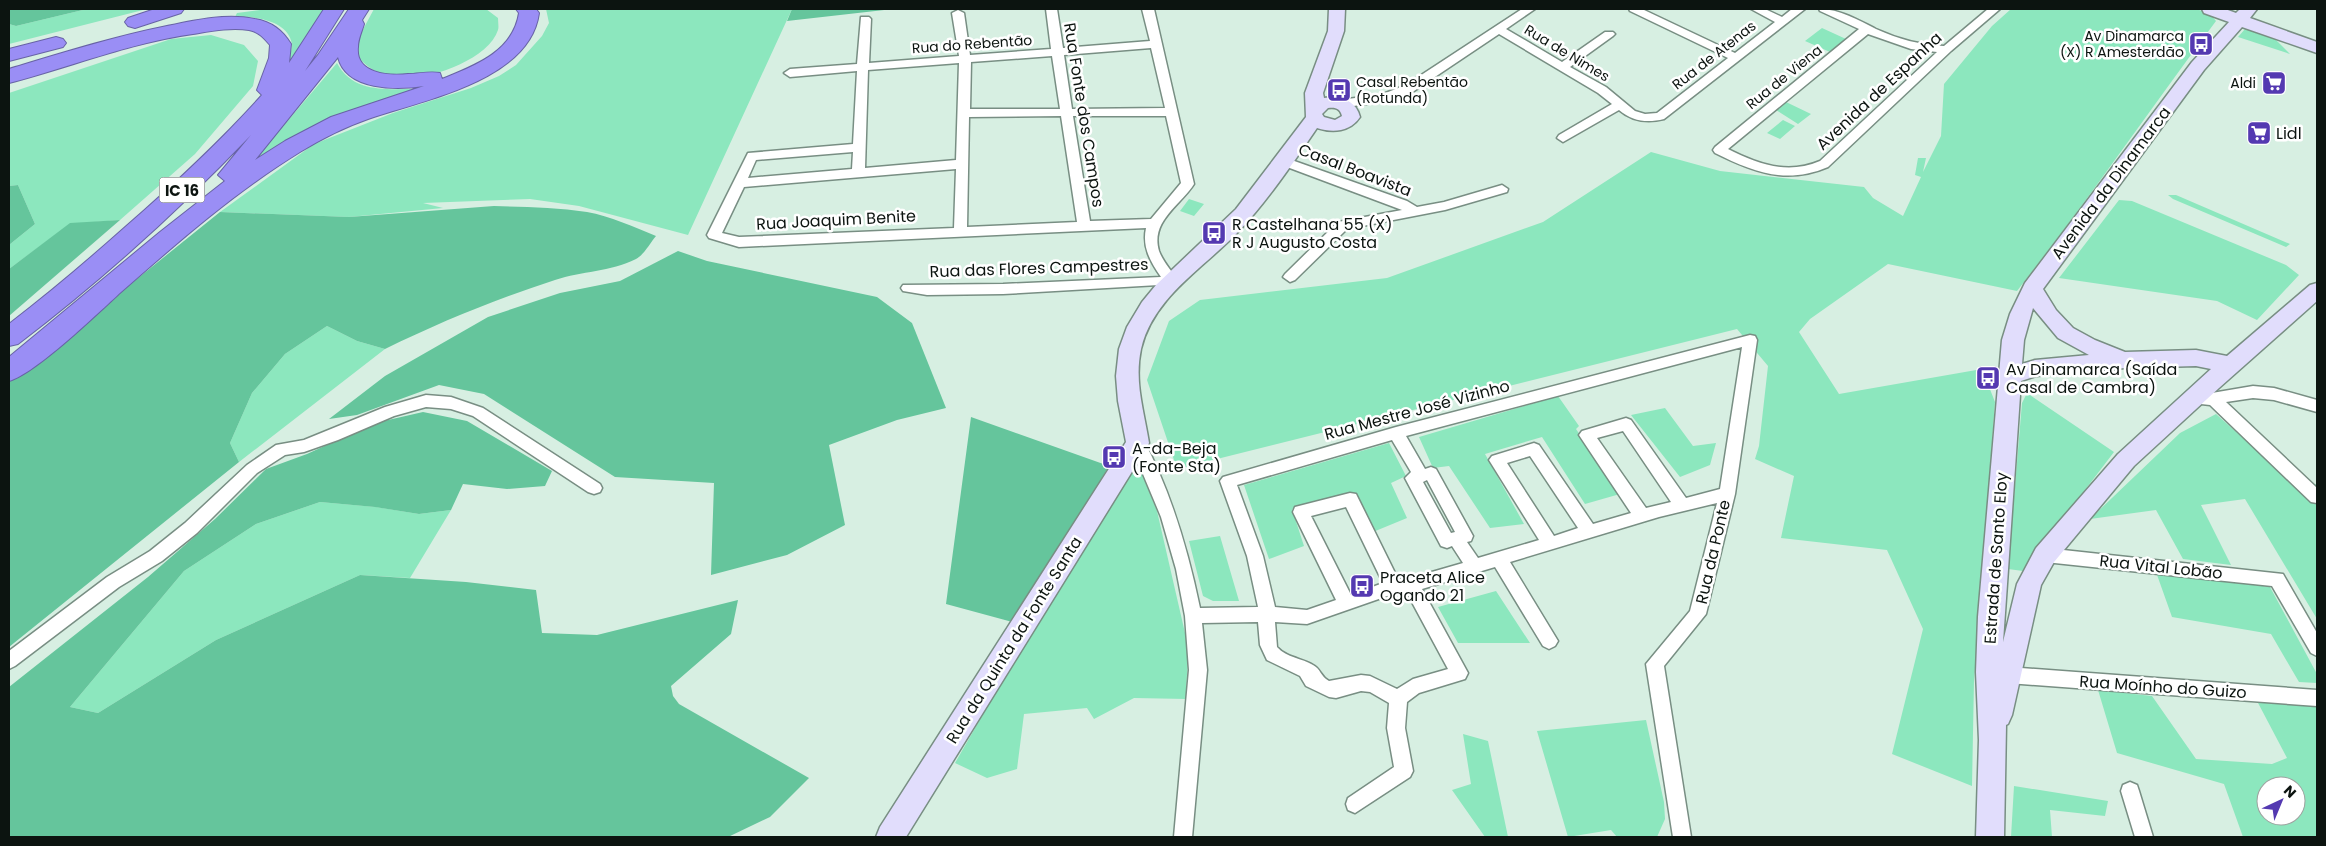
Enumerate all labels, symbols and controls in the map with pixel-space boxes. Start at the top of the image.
street label: Rua de Atenas [1668,16,1760,94]
street label: Rua de Nimes [1521,20,1613,86]
street label: Rua Fonte dos Campos [1058,21,1110,209]
place label: Av Dinamarca (X) R Amesterdão [2060,26,2184,62]
street label: Avenida de Espanha [1811,27,1947,155]
street label: Rua do Rebentão [911,30,1033,58]
bus stop icon: Av Dinamarca (X) R Amesterdão [2188,31,2214,57]
street label: Rua de Viena [1742,40,1826,114]
supermarket icon: Aldi [2261,70,2287,96]
place label: Casal Rebentão (Rotunda) [1356,72,1468,108]
place label: Aldi [2230,73,2256,93]
bus stop icon: Casal Rebentão (Rotunda) [1326,77,1352,103]
street label: Avenida da Dinamarca [2046,102,2176,264]
supermarket icon: Lidl [2246,120,2272,146]
place label: Lidl [2276,122,2302,145]
street label: Casal Boavista [1295,138,1415,202]
road number: IC 16 [160,178,204,202]
street label: Rua Joaquim Benite [756,204,917,236]
place label: R Castelhana 55 (X) R J Augusto Costa [1232,213,1392,254]
bus stop icon: R Castelhana 55 (X) R J Augusto Costa [1201,220,1227,246]
street label: Rua das Flores Campestres [929,253,1149,283]
place label: Av Dinamarca (Saída Casal de Cambra) [2006,358,2177,399]
bus stop icon: Av Dinamarca (Saída Casal de Cambra) [1975,365,2001,391]
street label: Rua Mestre José Vizinho [1322,374,1512,446]
place label: A-da-Beja (Fonte Sta) [1132,437,1221,478]
bus stop icon: A-da-Beja (Fonte Sta) [1101,444,1127,470]
street label: Estrada de Santo Eloy [1979,471,2013,645]
street label: Rua da Ponte [1690,497,1736,606]
street label: Rua da Quinta da Fonte Santa [941,532,1087,748]
street label: Rua Vital Lobão [2098,549,2224,585]
place label: Praceta Alice Ogando 21 [1380,566,1485,607]
bus stop icon: Praceta Alice Ogando 21 [1349,573,1375,599]
street label: Rua Moínho do Guizo [2079,670,2247,704]
north arrow [2256,776,2306,826]
text: N [2279,781,2301,802]

